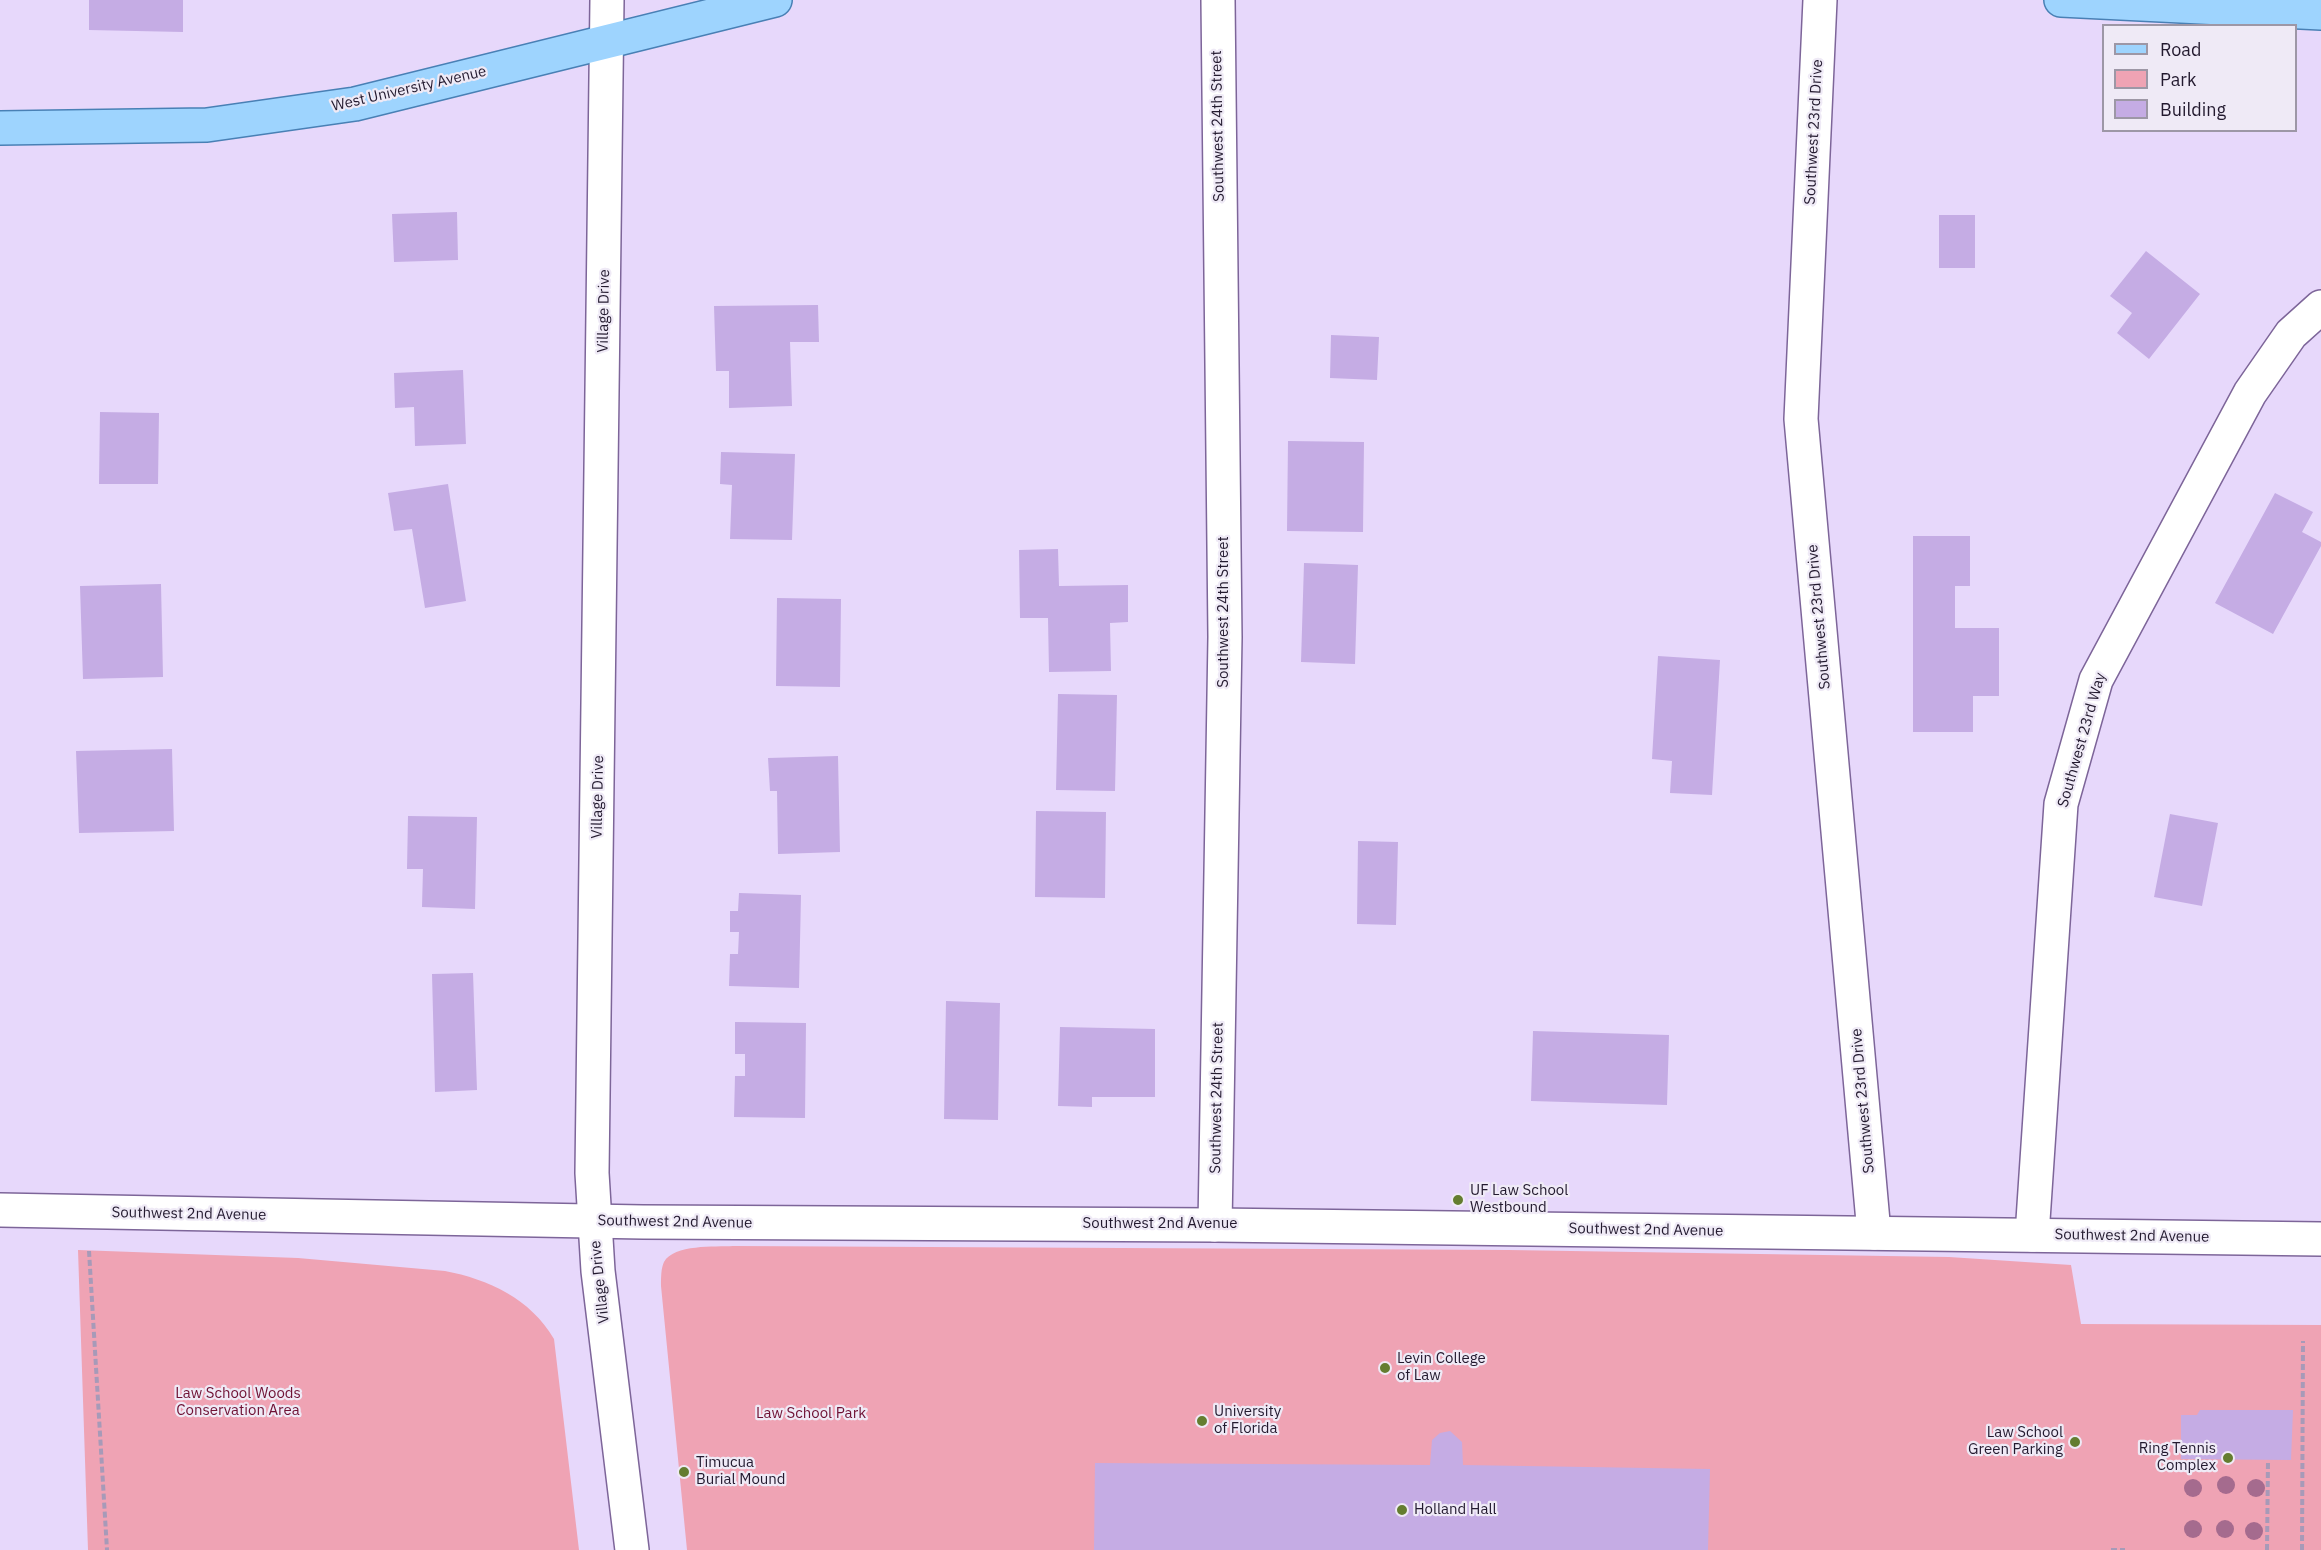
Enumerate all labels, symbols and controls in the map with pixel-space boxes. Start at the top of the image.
legend [2102,24,2297,132]
text: Road [2160,38,2201,61]
street label: Southwest 24th Street [1208,50,1228,202]
street label: Southwest 23rd Drive [1801,59,1827,205]
street label: West University Avenue [330,62,488,116]
text: Park [2160,68,2196,91]
text: Building [2160,98,2226,121]
street label: Village Drive [594,269,614,353]
street label: Southwest 24th Street [1215,536,1233,688]
street label: Southwest 23rd Drive [1804,544,1834,690]
street label: Southwest 23rd Way [2054,671,2110,809]
street label: Village Drive [588,755,608,839]
street label: Southwest 24th Street [1207,1022,1227,1174]
street label: Southwest 23rd Drive [1848,1028,1878,1174]
place label: UF Law School Westbound [1470,1182,1568,1217]
marker: UF Law School Westbound [1451,1193,1465,1207]
street label: Southwest 2nd Avenue [111,1204,267,1224]
street label: Southwest 2nd Avenue [597,1212,753,1232]
street label: Southwest 2nd Avenue [1083,1215,1237,1233]
street label: Southwest 2nd Avenue [1568,1220,1724,1240]
street label: Southwest 2nd Avenue [2054,1226,2210,1246]
street label: Village Drive [587,1240,613,1324]
place label: Levin College of Law [1397,1350,1486,1385]
marker: Levin College of Law [1378,1361,1392,1375]
park label: Law School Woods Conservation Area [175,1385,301,1420]
place label: University of Florida [1214,1403,1281,1438]
park label: Law School Park [756,1405,866,1423]
marker: University of Florida [1195,1414,1209,1428]
place label: Law School Green Parking [1968,1424,2063,1459]
marker: Law School Green Parking [2068,1435,2082,1449]
place label: Ring Tennis Complex [2139,1440,2216,1475]
marker: Ring Tennis Complex [2221,1451,2235,1465]
place label: Timucua Burial Mound [696,1454,786,1489]
marker: Timucua Burial Mound [677,1465,691,1479]
place label: Holland Hall [1414,1501,1497,1519]
marker: Holland Hall [1395,1503,1409,1517]

